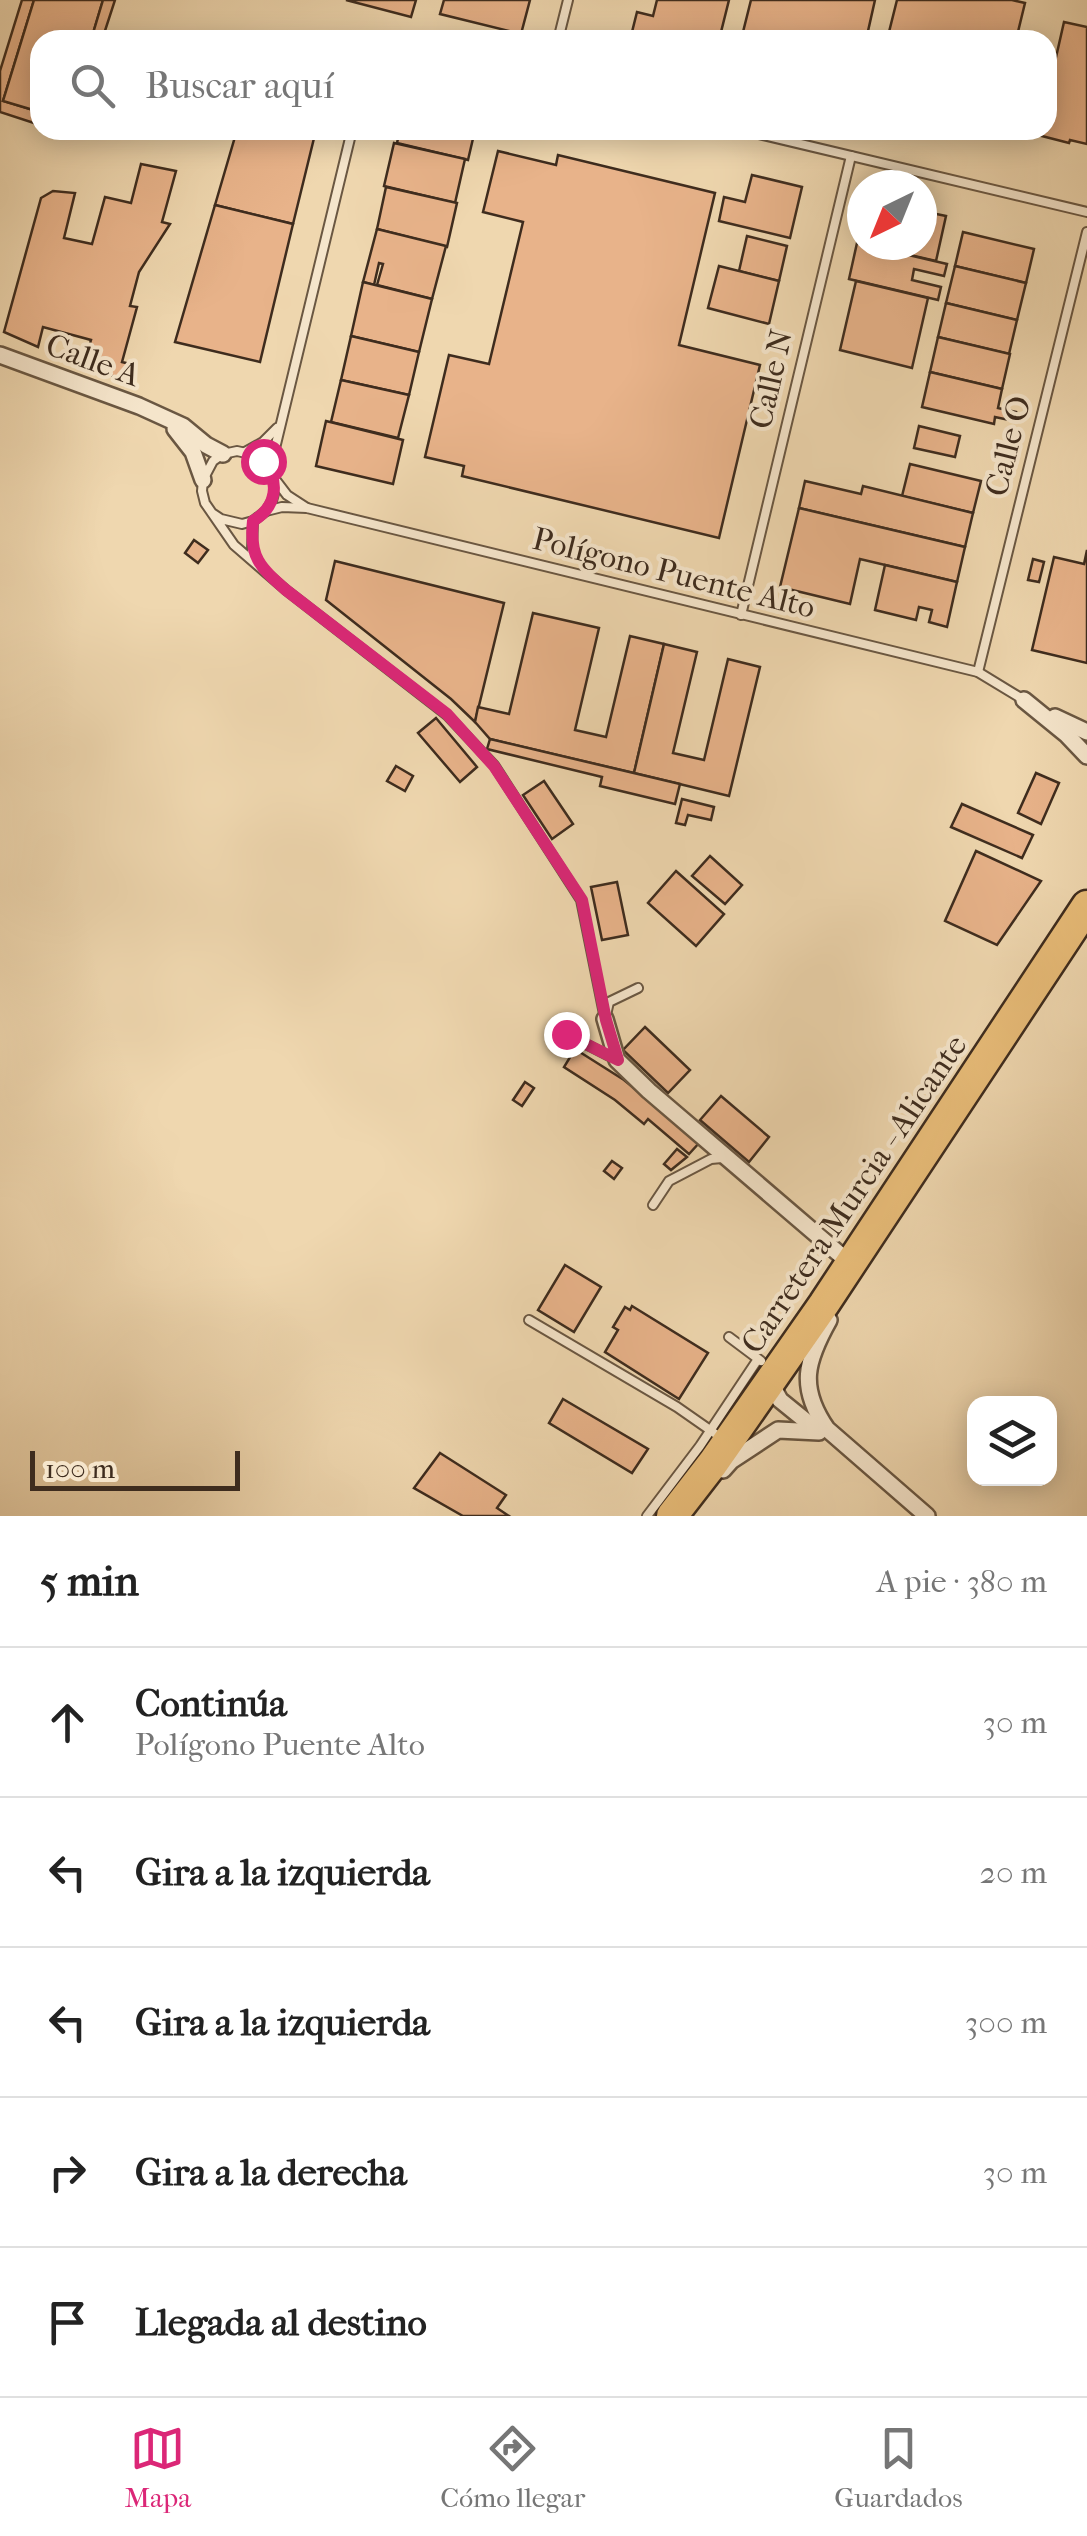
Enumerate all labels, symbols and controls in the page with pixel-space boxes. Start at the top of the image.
search box [30,30,1057,140]
icon: search [65,58,120,113]
text: Buscar aquí [145,63,334,108]
north arrow [847,170,937,260]
street label: Calle A [41,326,145,394]
street label: Calle N [742,326,800,432]
street label: Calle O [978,392,1038,500]
route start [241,439,287,485]
street label: Polígono Puente Alto [529,520,819,626]
route end [544,1012,590,1058]
street label: Carretera Murcia - Alicante [734,1028,975,1360]
map controls [967,1396,1057,1486]
button: layers [967,1396,1057,1486]
scale bar [30,1446,240,1490]
text: 100 m [45,1452,115,1485]
text: 5 min [40,1557,139,1606]
text: A pie · 380 m [877,1563,1047,1600]
text: Continúa [135,1681,287,1726]
icon: ahead [40,1695,95,1750]
text: 30 m [983,1704,1047,1741]
text: Polígono Puente Alto [135,1726,425,1763]
icon: left [40,1845,95,1900]
text: Gira a la izquierda [135,1850,430,1895]
text: 20 m [979,1854,1047,1891]
icon: left [40,1995,95,2050]
text: Gira a la izquierda [135,2000,430,2045]
text: 300 m [965,2004,1047,2041]
icon: right [40,2145,95,2200]
text: Gira a la derecha [135,2150,407,2195]
text: 30 m [983,2154,1047,2191]
icon: arrive [40,2295,95,2350]
text: Llegada al destino [135,2300,427,2345]
tab: Mapa [124,2421,191,2514]
tab: Cómo llegar [440,2421,585,2514]
tab: Guardados [834,2421,963,2514]

